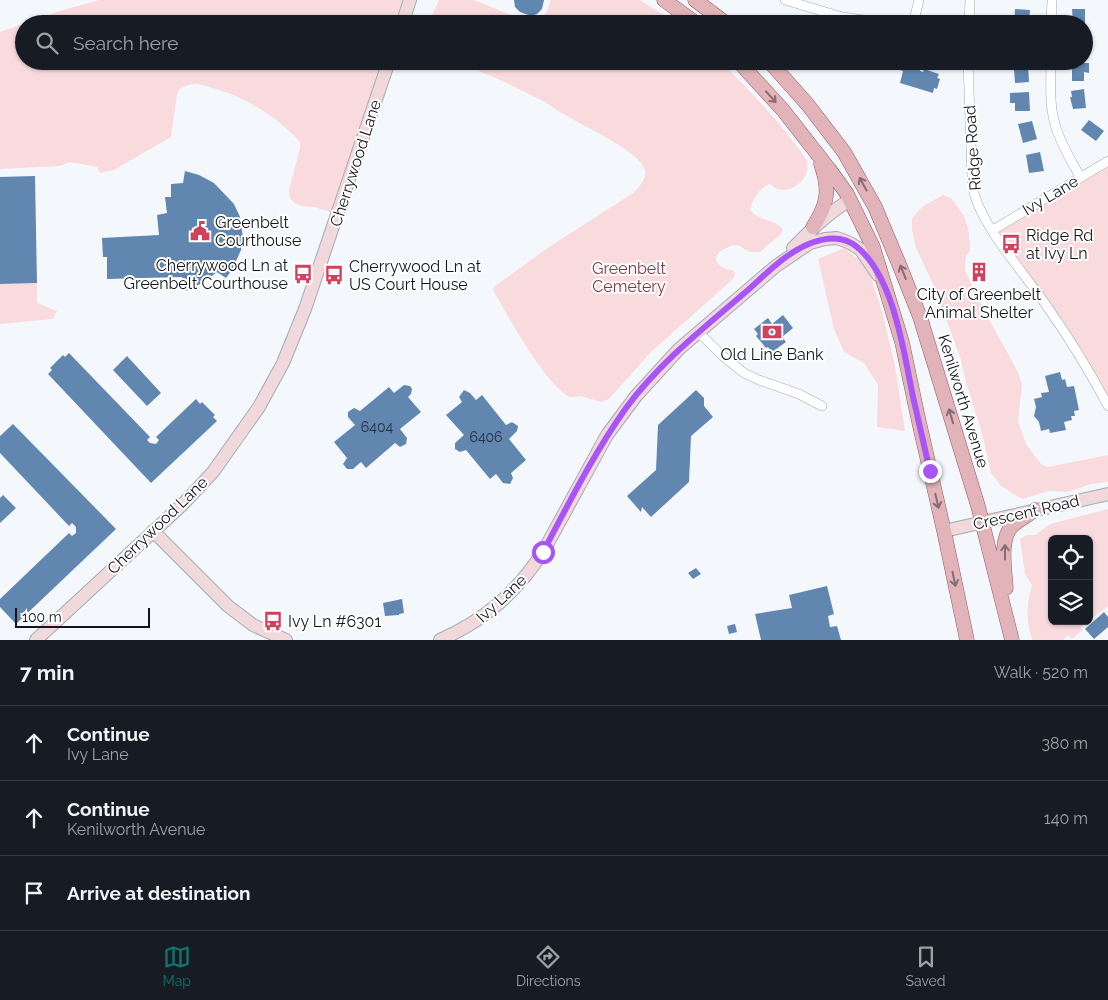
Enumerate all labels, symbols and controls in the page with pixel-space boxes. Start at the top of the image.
search box [15,15,1093,70]
icon: search [33,29,61,57]
text: Search here [73,32,179,54]
one-way arrow [765,91,777,104]
street label: Cherrywood Lane [326,97,385,229]
street label: Ridge Road [960,105,985,191]
street label: Ivy Lane [1019,171,1082,219]
one-way arrow [858,177,867,192]
place label: Greenbelt Courthouse [215,213,301,250]
public building icon: Greenbelt Courthouse [189,220,211,242]
place label: Ridge Rd at Ivy Ln [1026,226,1093,263]
bus stop icon: Ridge Rd at Ivy Ln [1000,233,1022,255]
place label: Cherrywood Ln at Greenbelt Courthouse [124,256,289,293]
place label: Cherrywood Ln at US Court House [349,257,482,294]
park label: Greenbelt Cemetery [592,259,667,296]
building icon: City of Greenbelt Animal Shelter [968,261,990,283]
bus stop icon: Cherrywood Ln at Greenbelt Courthouse [292,263,314,285]
bus stop icon: Cherrywood Ln at US Court House [323,264,345,286]
one-way arrow [897,265,907,280]
place label: City of Greenbelt Animal Shelter [917,285,1042,322]
bank icon: Old Line Bank [761,321,783,343]
street label: Kenilworth Avenue [934,332,993,470]
place label: Old Line Bank [720,345,824,364]
one-way arrow [945,409,955,425]
house number: 6404 [361,419,393,435]
house number: 6406 [469,429,503,445]
route end [919,460,942,483]
street label: Cherrywood Lane [103,473,211,578]
street label: Crescent Road [971,491,1081,534]
one-way arrow [933,493,942,509]
map controls [1048,535,1093,625]
button: locate [1048,535,1093,580]
route start [532,541,555,564]
one-way arrow [1000,545,1009,561]
street label: Ivy Lane [472,570,530,626]
one-way arrow [950,571,959,587]
button: layers [1048,580,1093,625]
scale bar [15,605,150,628]
text: 100 m [22,609,62,625]
bus stop icon: Ivy Ln #6301 [262,610,284,632]
place label: Ivy Ln #6301 [288,612,381,631]
text: 7 min [20,660,74,685]
text: Walk · 520 m [994,663,1088,682]
text: Continue [67,723,150,745]
icon: ahead [20,729,48,757]
text: 380 m [1041,734,1088,753]
text: Ivy Lane [67,745,129,764]
text: Continue [67,798,150,820]
icon: ahead [20,804,48,832]
text: 140 m [1044,809,1088,828]
text: Kenilworth Avenue [67,820,205,839]
icon: arrive [20,879,48,907]
text: Arrive at destination [67,882,251,904]
tab: Map [162,943,191,989]
tab: Directions [516,943,581,989]
tab: Saved [905,943,946,989]

